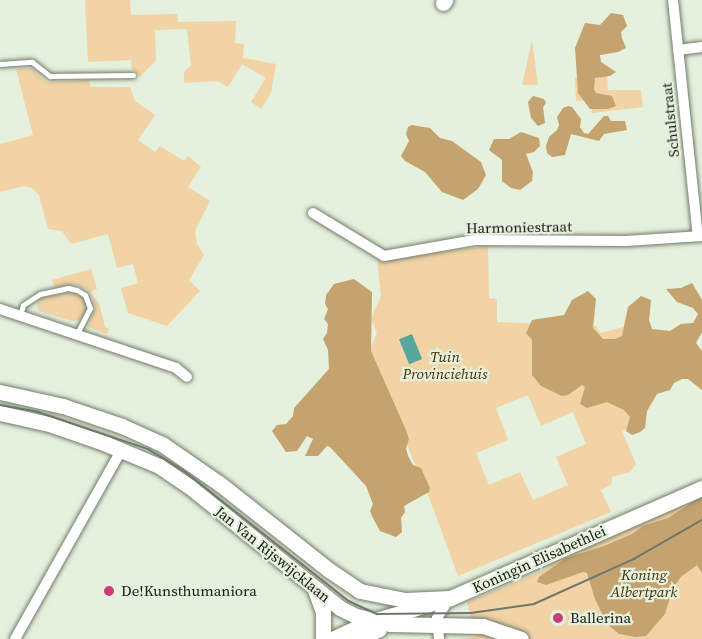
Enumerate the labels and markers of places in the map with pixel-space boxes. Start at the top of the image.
place label: De!Kunsthumaniora [121,582,257,600]
marker: De!Kunsthumaniora [102,584,116,598]
place label: Ballerina [570,609,631,627]
marker: Ballerina [551,611,565,625]

